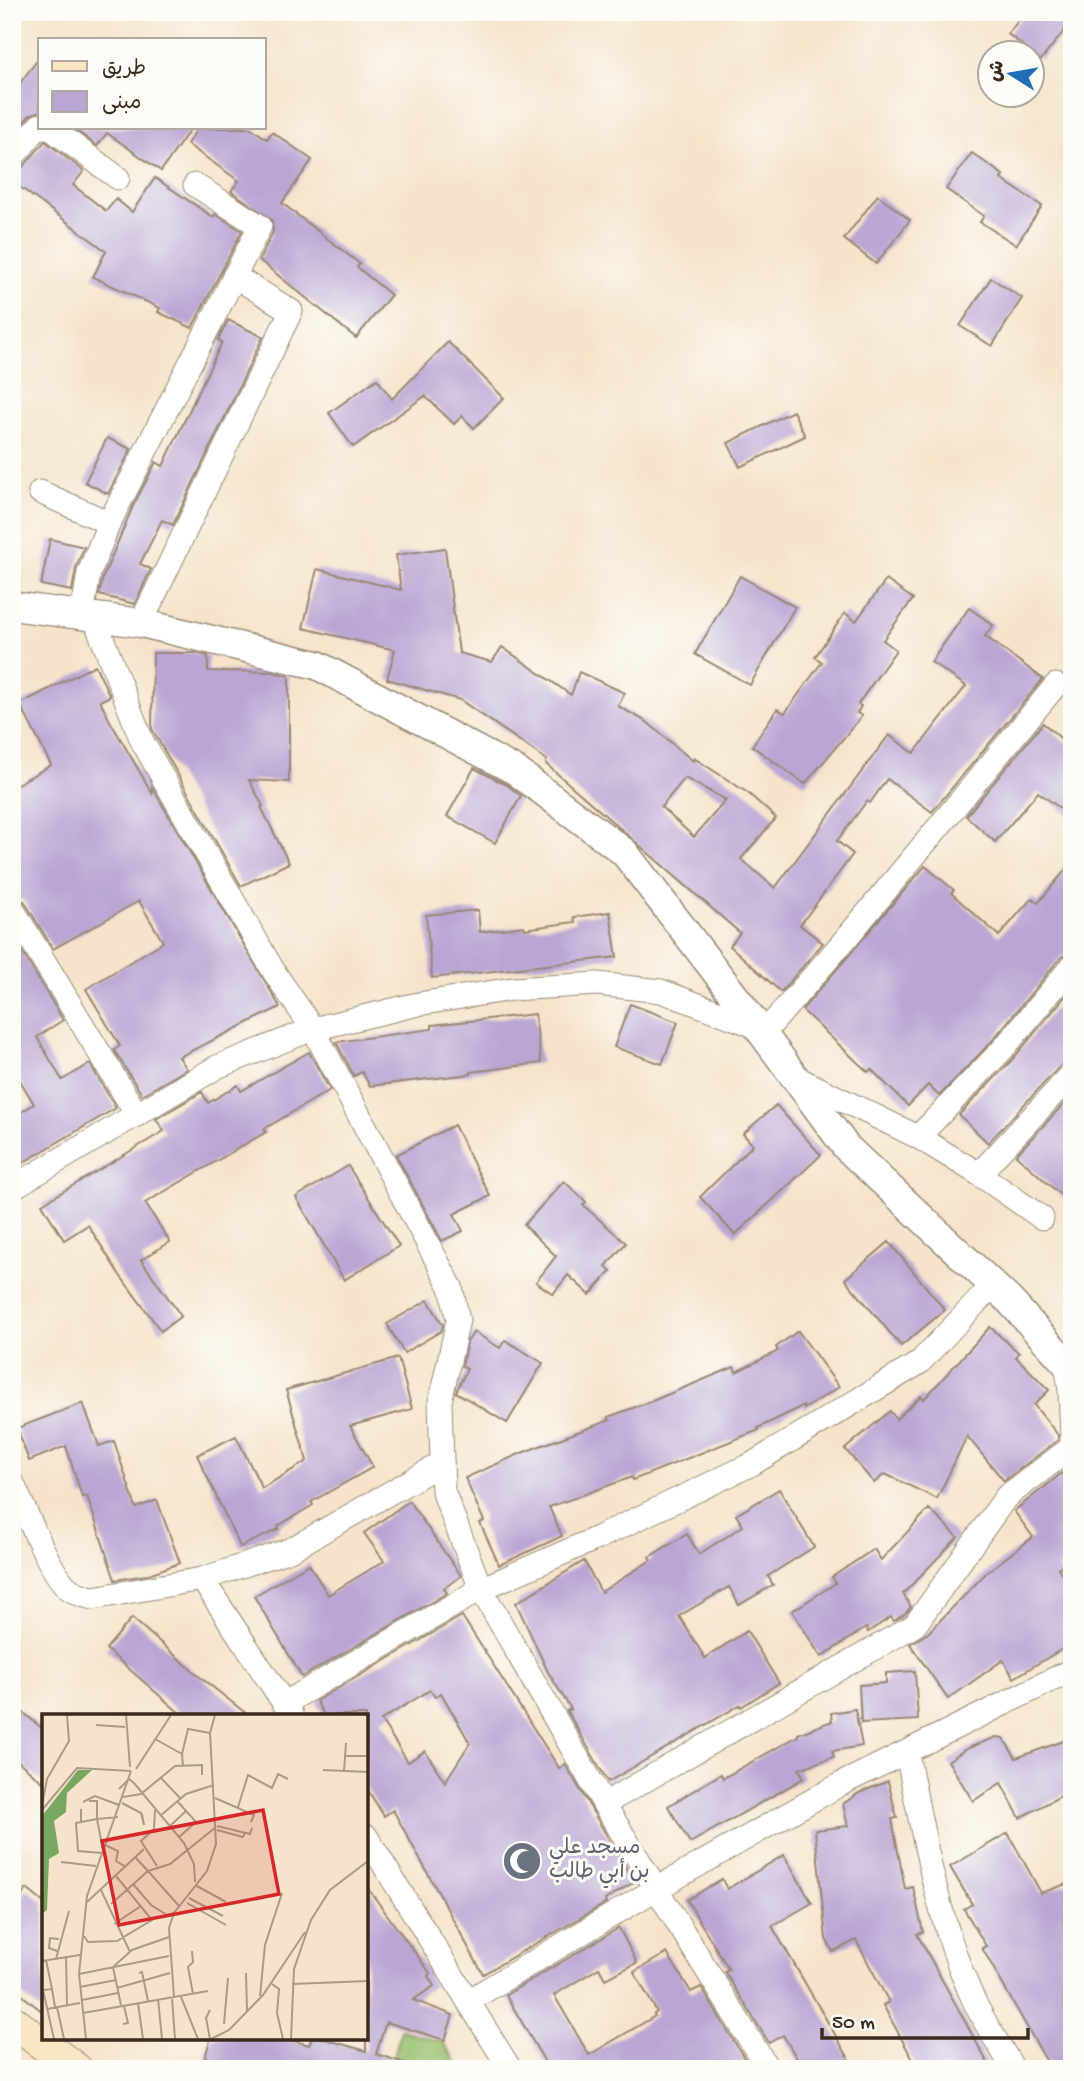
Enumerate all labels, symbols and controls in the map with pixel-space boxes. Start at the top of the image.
legend [38,38,266,130]
north arrow [976,38,1046,108]
text: طريق [102,58,146,83]
text: ش [984,59,1011,84]
text: مبنى [102,92,141,117]
inset map [42,1714,368,2039]
place label: مسجد علي بن أبي طالب [549,1837,650,1889]
mosque icon: مسجد علي بن أبي طالب [501,1840,543,1882]
scale bar [822,1997,1028,2041]
text: 50 m [832,2012,875,2037]

